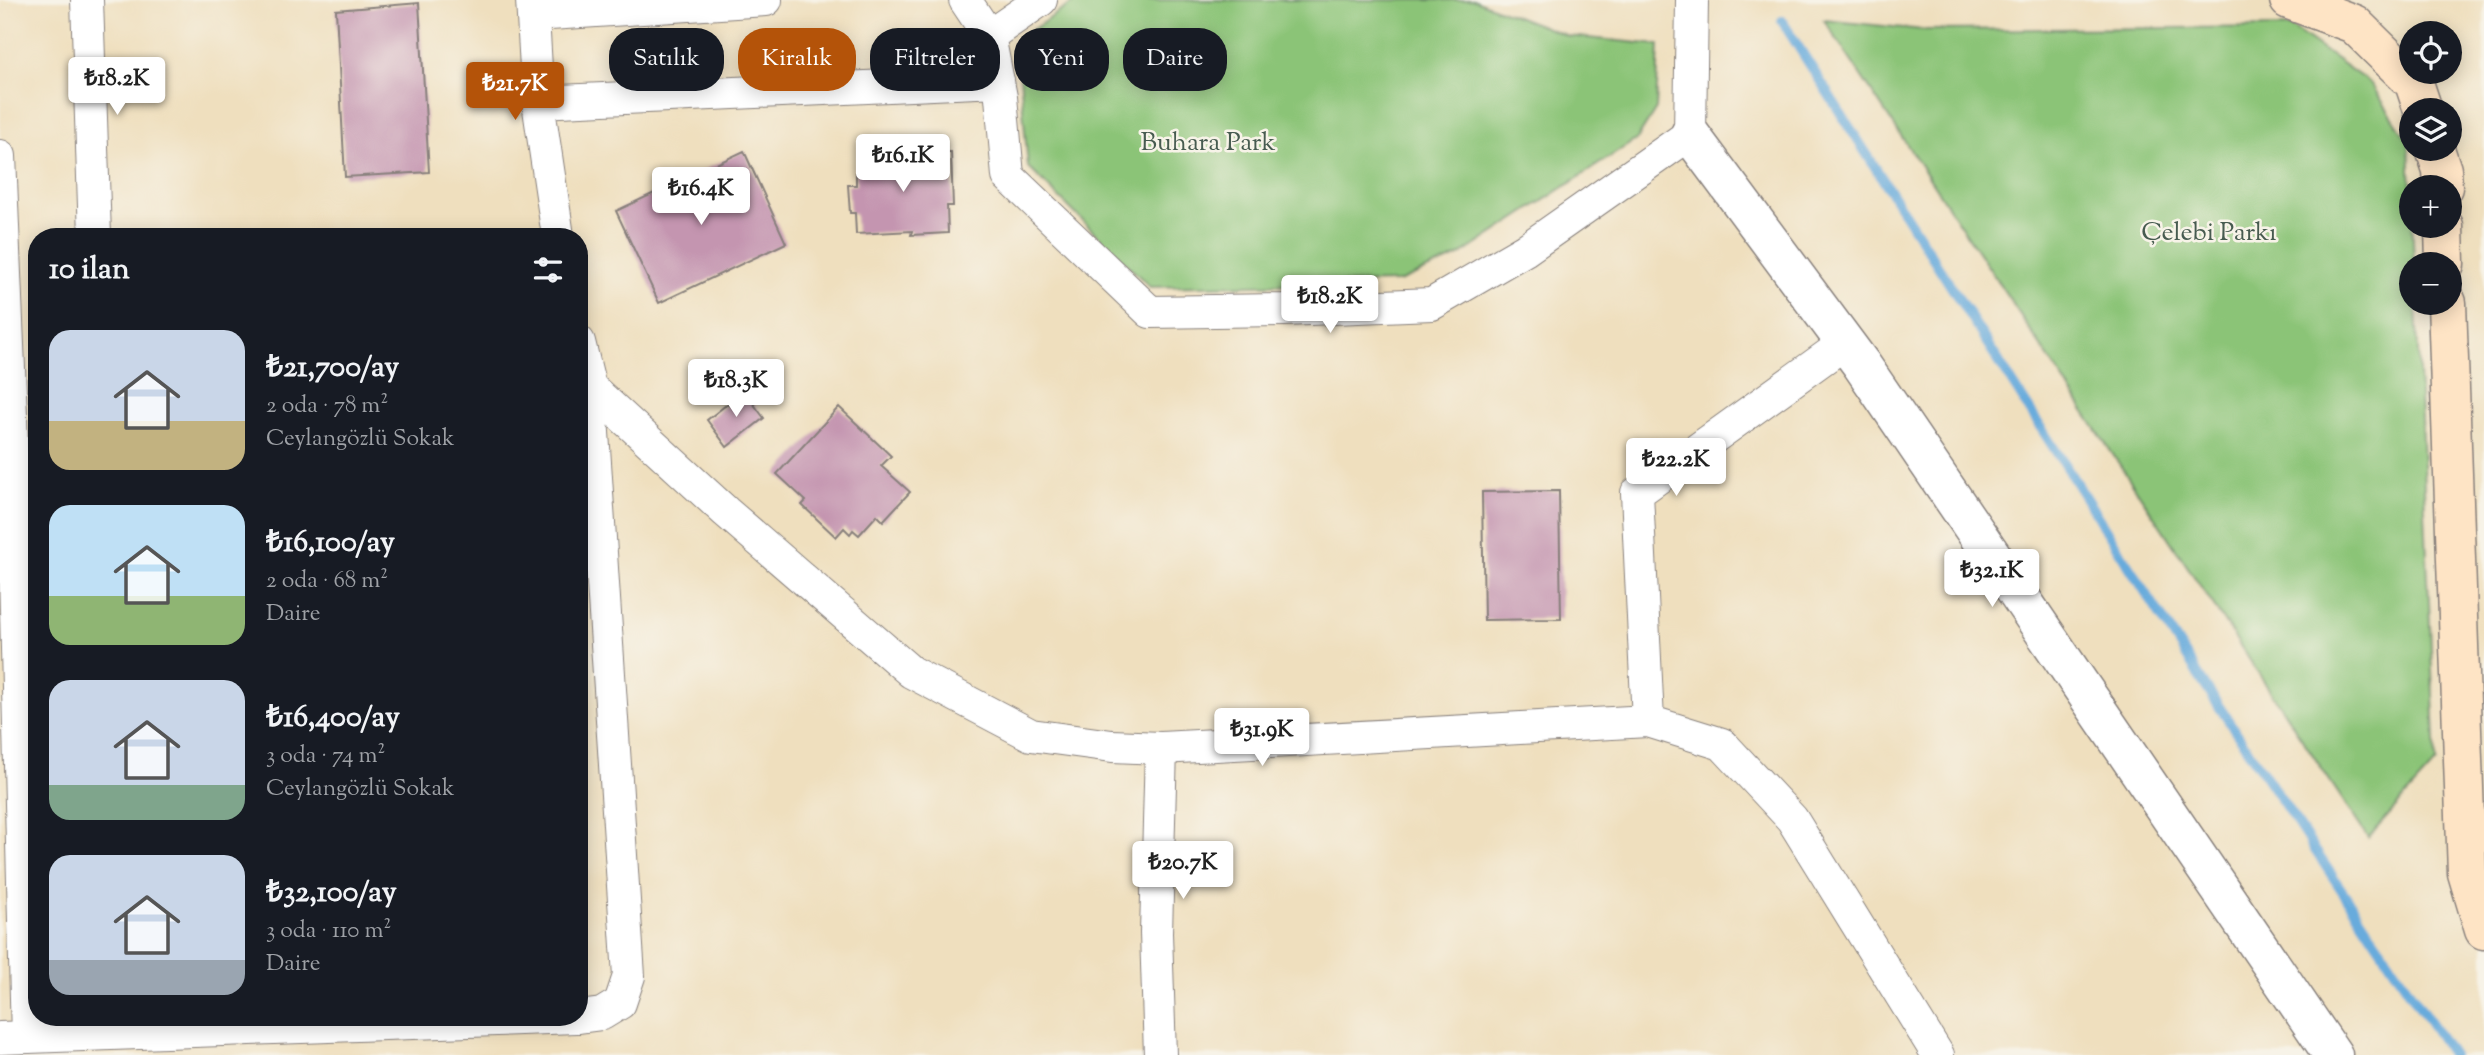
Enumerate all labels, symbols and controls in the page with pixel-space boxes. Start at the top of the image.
map controls [2399,21,2462,315]
button: locate [2399,21,2462,84]
chip: Satılık [609,28,724,91]
chip: Kiralık [738,28,856,91]
chip: Filtreler [870,28,1000,91]
chip: Yeni [1014,28,1109,91]
chip: Daire [1123,28,1227,91]
pin: ₺18.2K [60,58,174,117]
pin: ₺21.7K [458,62,572,122]
text: ₺18.2K [84,63,150,96]
text: ₺21.7K [482,68,548,101]
button: layers [2399,98,2462,161]
park label: Buhara Park [1140,125,1276,162]
pin: ₺16.1K [846,134,960,194]
text: ₺16.1K [872,140,934,173]
pin: ₺16.4K [644,168,758,227]
text: ₺16.4K [668,173,734,206]
button: + [2399,175,2462,238]
park label: Çelebi Parkı [2141,215,2277,252]
text: 10 ilan [49,249,130,292]
icon: filters [529,251,567,289]
button: − [2399,252,2462,315]
pin: ₺18.2K [1273,276,1387,335]
text: ₺18.2K [1297,281,1363,314]
text: ₺21,700/ay [266,347,399,390]
icon: home [105,358,189,442]
pin: ₺18.3K [679,360,793,419]
text: ₺18.3K [704,365,768,398]
text: 2 oda · 78 m² [266,390,388,423]
text: Ceylangözlü Sokak [266,423,455,456]
pin: ₺22.2K [1619,438,1733,498]
text: ₺22.2K [1642,444,1710,477]
text: ₺16,100/ay [266,522,395,565]
icon: home [105,533,189,617]
pin: ₺32.1K [1935,550,2049,609]
text: ₺32.1K [1960,555,2024,588]
text: 2 oda · 68 m² [266,565,388,598]
text: Daire [266,598,321,631]
text: ₺16,400/ay [266,697,400,740]
icon: home [105,708,189,792]
pin: ₺31.9K [1205,708,1319,768]
text: ₺31.9K [1230,714,1294,747]
text: 3 oda · 74 m² [266,740,385,773]
text: Ceylangözlü Sokak [266,773,455,806]
pin: ₺20.7K [1126,842,1240,901]
text: ₺20.7K [1148,847,1218,880]
text: ₺32,100/ay [266,872,397,915]
icon: home [105,883,189,967]
text: 3 oda · 110 m² [266,915,391,948]
text: Daire [266,948,321,981]

